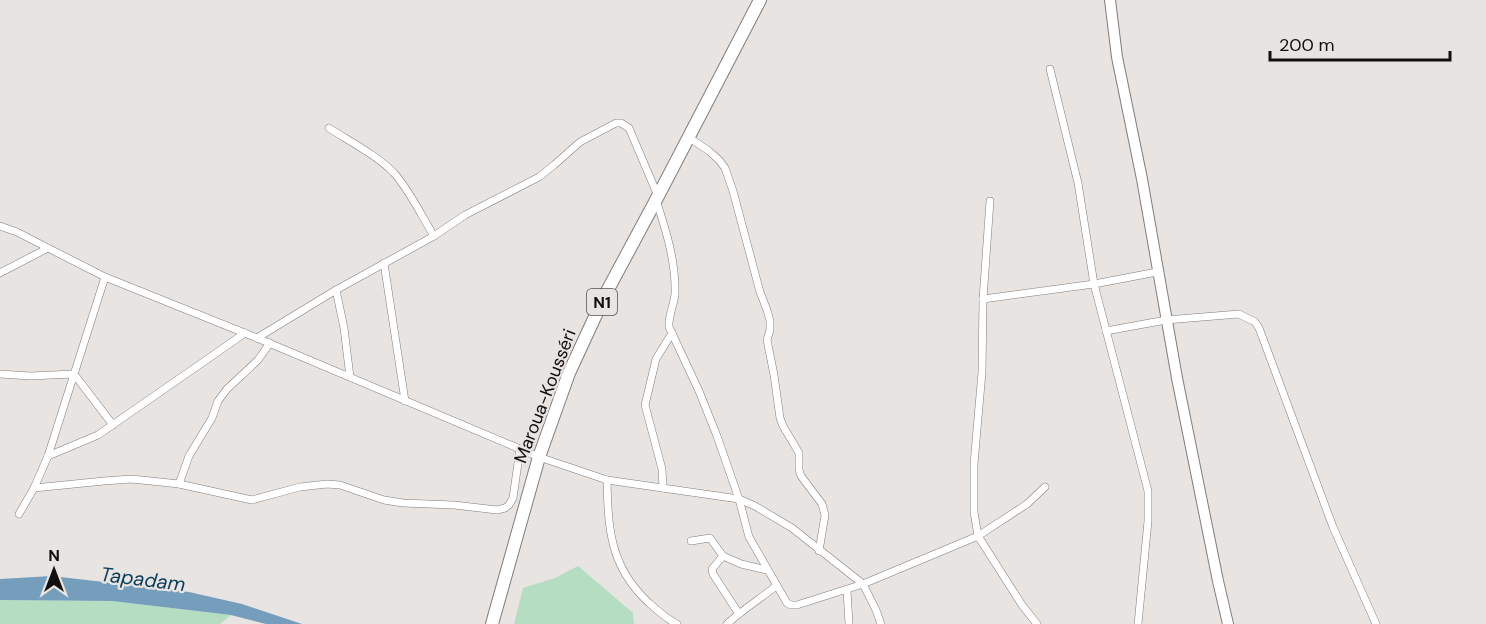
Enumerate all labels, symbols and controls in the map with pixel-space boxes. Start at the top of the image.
scale bar [1270,24,1450,62]
text: 200 m [1279,33,1335,57]
road number: N1 [587,289,617,315]
street label: Maroua-Kousséri [508,325,582,467]
north arrow [24,540,84,600]
text: N [48,545,60,566]
water label: Tapadam [99,561,187,597]

